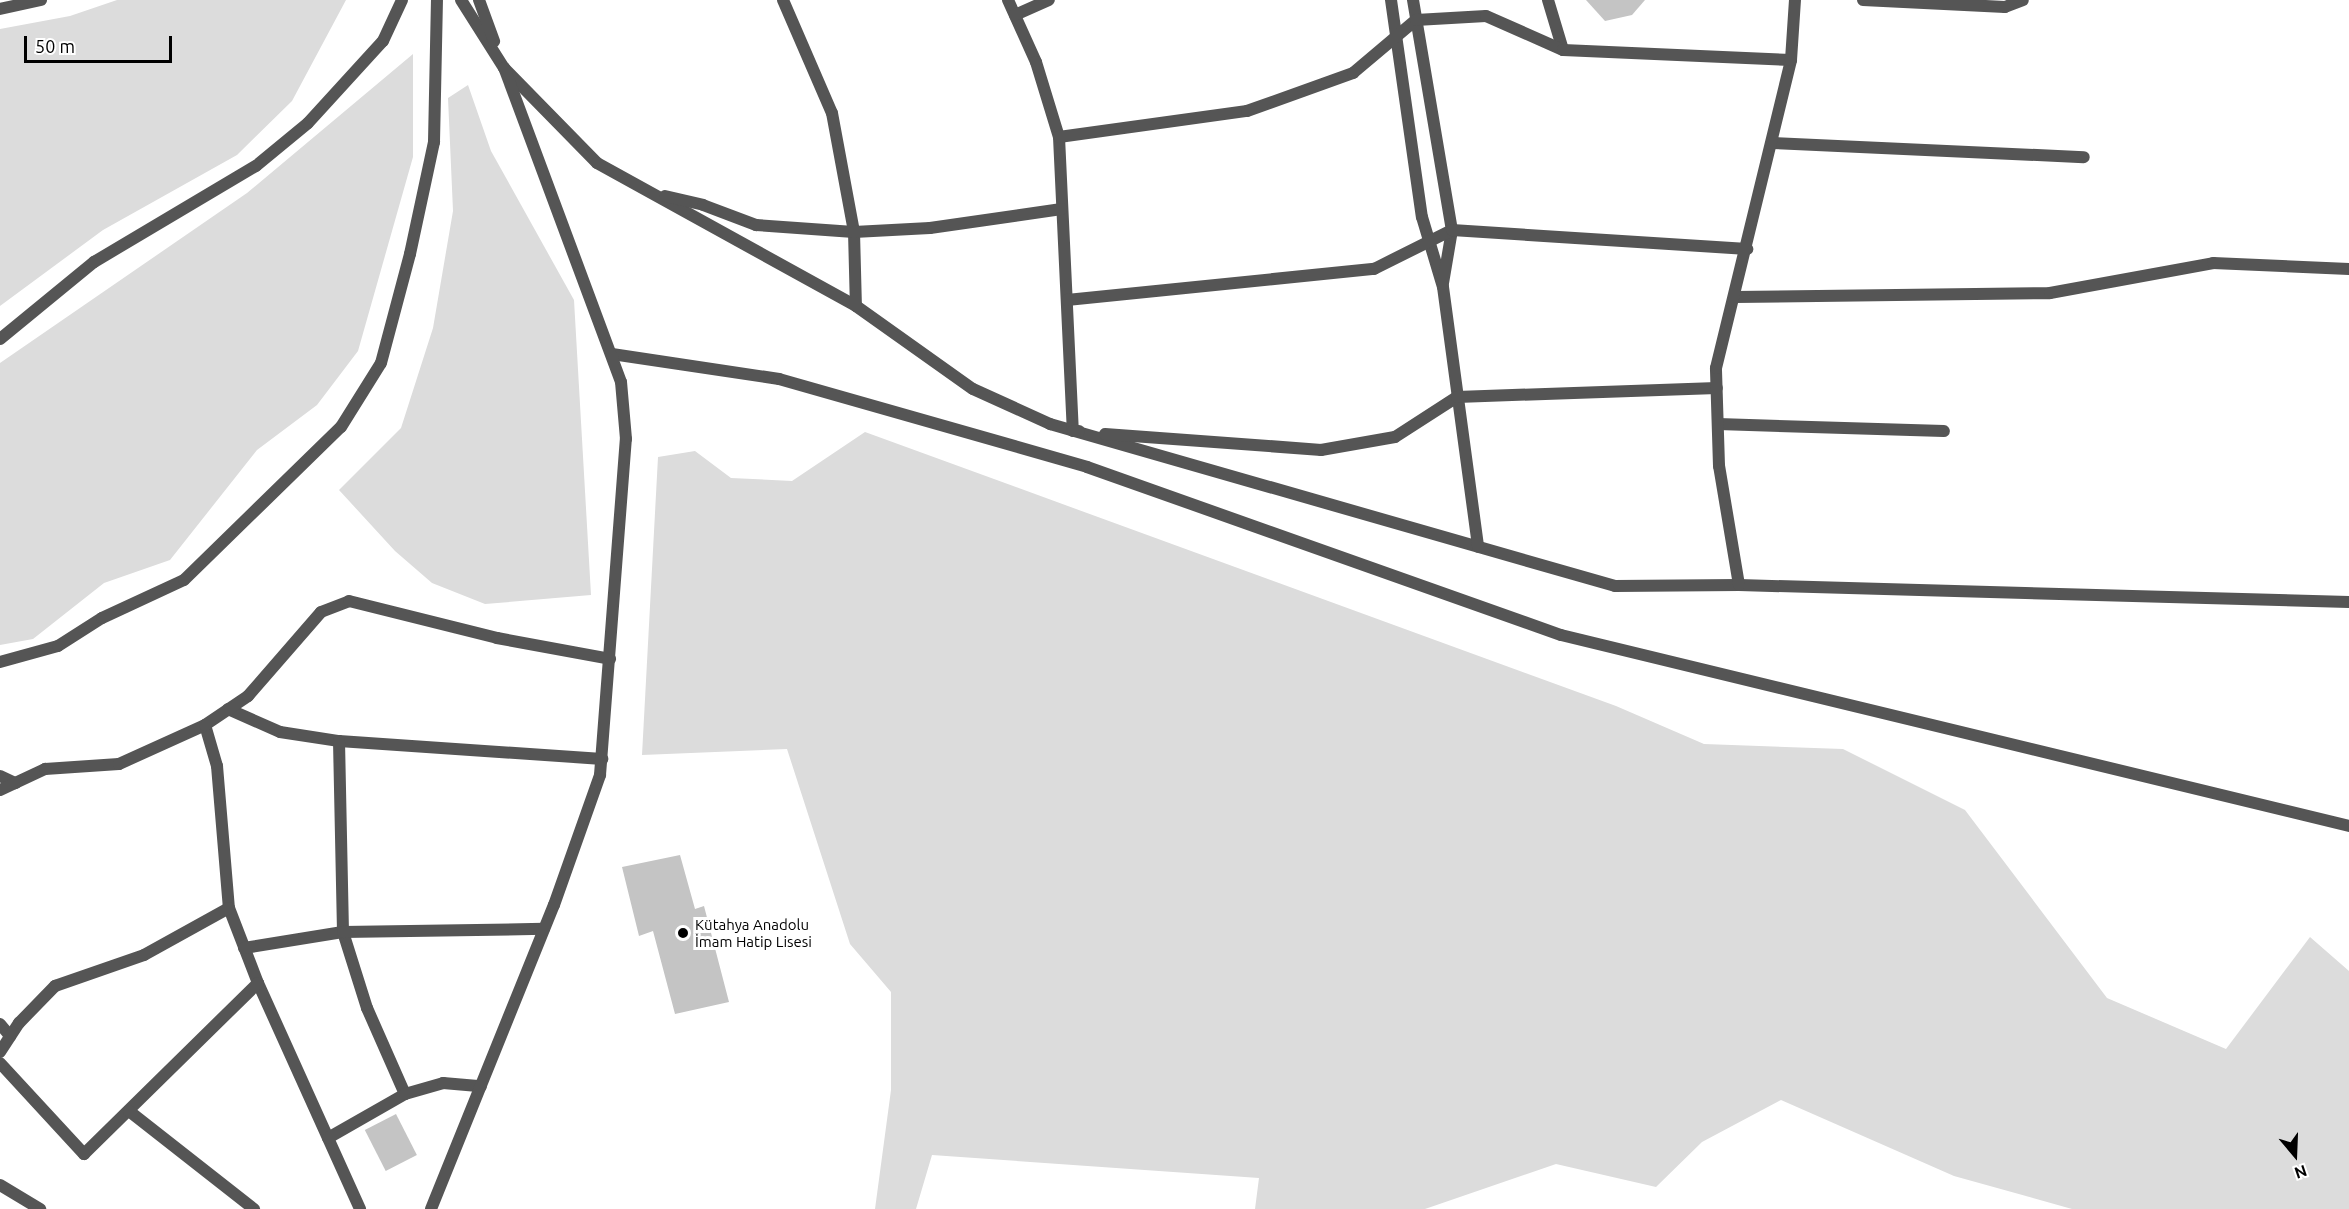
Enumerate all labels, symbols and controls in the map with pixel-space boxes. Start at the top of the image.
scale bar [27,24,176,62]
text: 50 m [35,36,75,56]
place label: Kütahya Anadolu İmam Hatip Lisesi [695,915,812,950]
marker: Kütahya Anadolu İmam Hatip Lisesi [676,926,690,940]
north arrow [2265,1125,2325,1185]
text: N [2292,1162,2309,1182]

